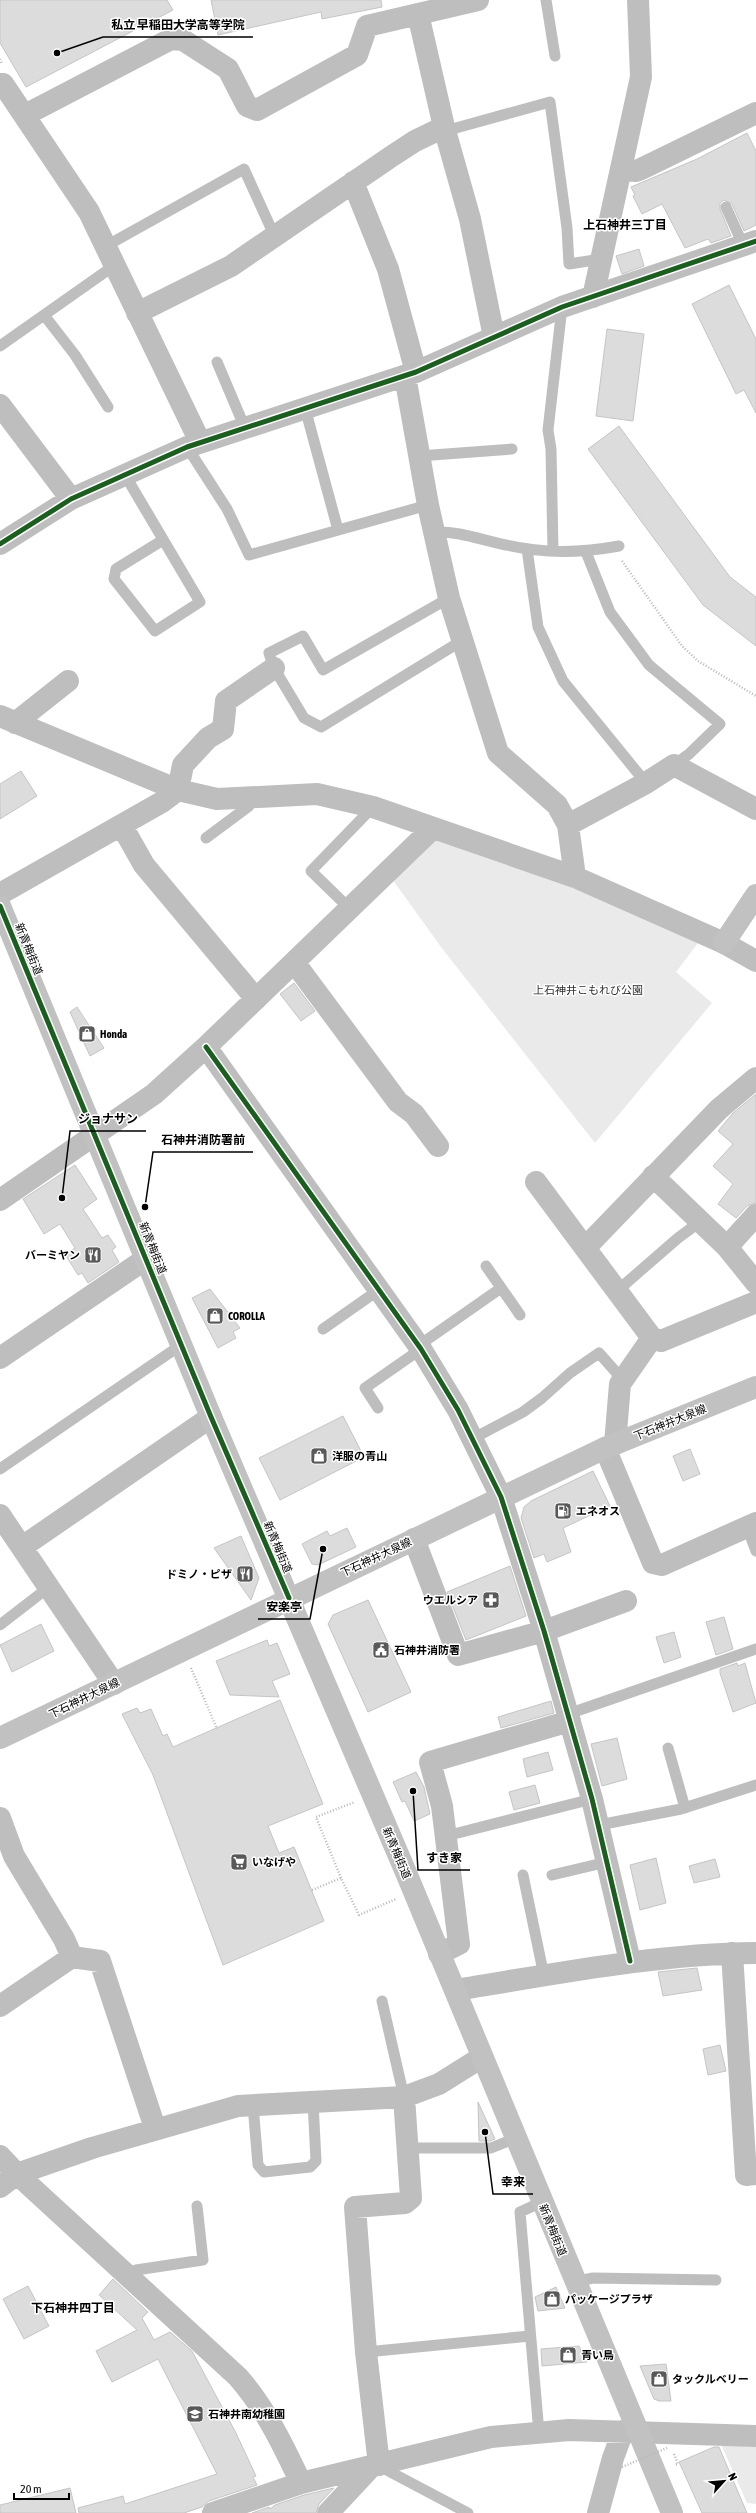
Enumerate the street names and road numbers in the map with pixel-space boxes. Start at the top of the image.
street label: 新青梅街道 [13,921,45,977]
street label: 新青梅街道 [137,1220,169,1276]
street label: 下石神井大泉線 [632,1402,708,1442]
street label: 新青梅街道 [262,1519,294,1575]
street label: 下石神井大泉線 [339,1535,413,1579]
street label: 下石神井大泉線 [47,1676,121,1720]
street label: 新青梅街道 [381,1825,413,1881]
street label: 新青梅街道 [537,2202,569,2258]

